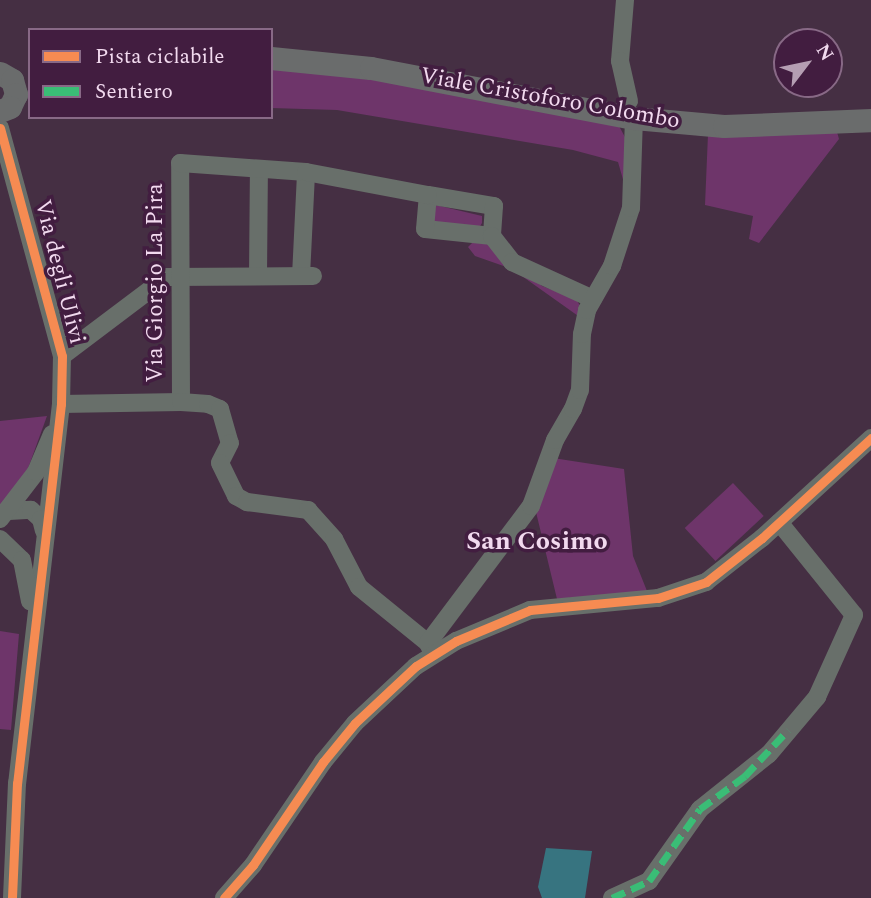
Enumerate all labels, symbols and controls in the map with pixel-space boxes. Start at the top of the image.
legend [28,28,273,119]
north arrow [773,28,843,98]
text: N [808,38,841,67]
text: Pista ciclabile [95,41,225,73]
street label: Viale Cristoforo Colombo [418,63,682,135]
text: Sentiero [95,76,173,108]
street label: Via Giorgio La Pira [142,183,170,383]
street label: Via degli Ulivi [28,197,90,347]
district label: San Cosimo [466,526,608,558]

